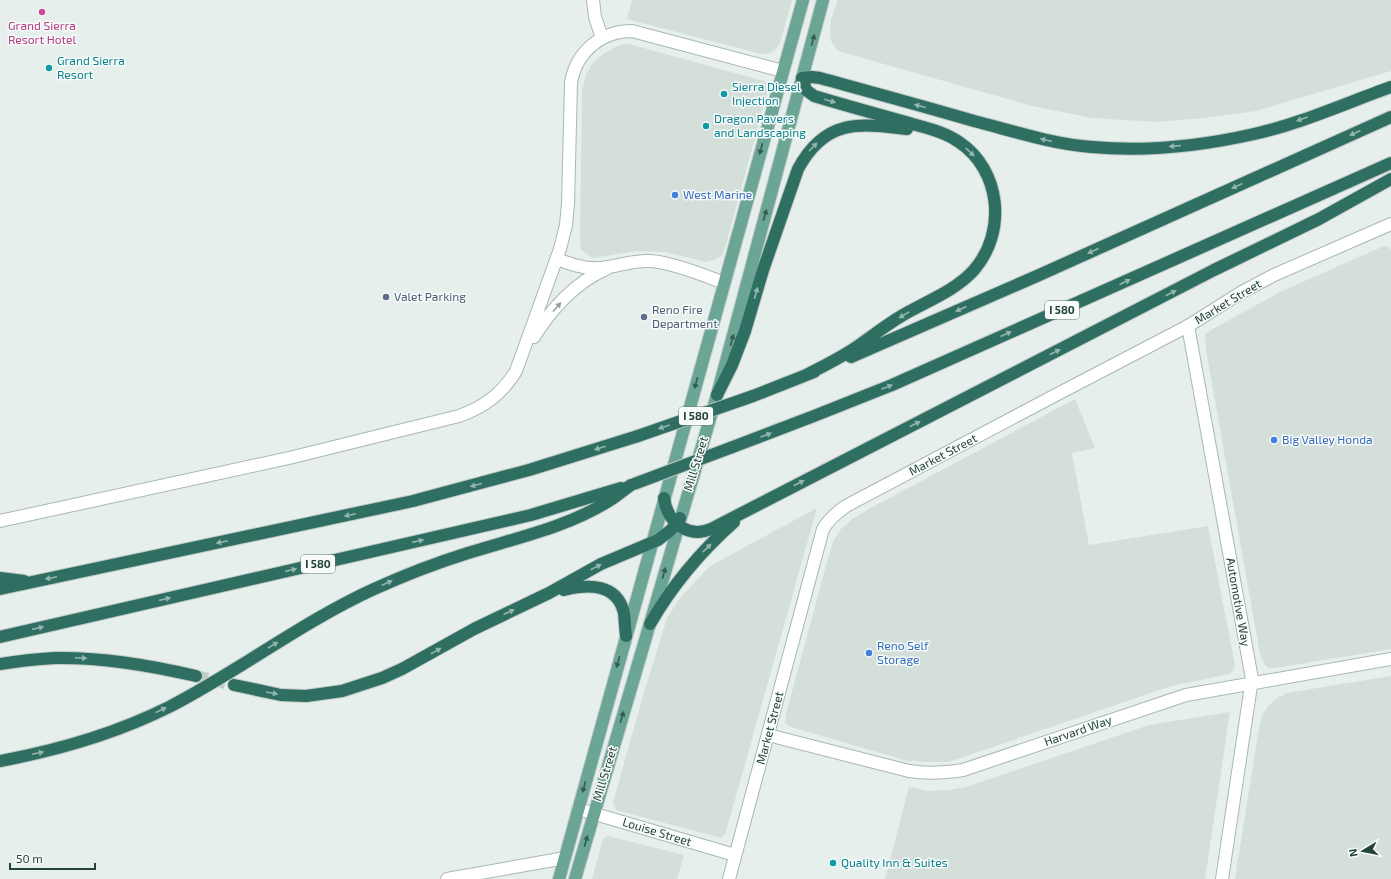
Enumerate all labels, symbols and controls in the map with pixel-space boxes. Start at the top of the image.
marker: Grand Sierra Resort Hotel [37,7,47,17]
place label: Grand Sierra Resort Hotel [8,18,77,46]
one-way arrow [810,34,816,47]
place label: Grand Sierra Resort [57,53,125,81]
marker: Grand Sierra Resort [44,63,54,73]
place label: Sierra Diesel Injection [732,79,801,108]
marker: Sierra Diesel Injection [719,89,729,99]
one-way arrow [823,98,836,104]
one-way arrow [914,103,926,109]
place label: Dragon Pavers and Landscaping [714,111,806,139]
one-way arrow [1295,117,1307,123]
marker: Dragon Pavers and Landscaping [701,121,711,131]
one-way arrow [1350,130,1361,136]
one-way arrow [1040,136,1052,142]
one-way arrow [808,142,818,152]
one-way arrow [1169,143,1181,150]
one-way arrow [758,144,764,156]
one-way arrow [965,147,975,157]
one-way arrow [1231,183,1242,189]
place label: West Marine [683,187,752,201]
marker: West Marine [670,190,680,200]
one-way arrow [762,208,768,220]
one-way arrow [1087,248,1098,254]
street label: Market Street [1192,276,1264,326]
one-way arrow [1119,278,1131,284]
one-way arrow [753,287,759,299]
place label: Valet Parking [394,289,466,303]
one-way arrow [1165,289,1177,296]
marker: Valet Parking [381,292,391,302]
road number: I 580 [1045,301,1079,319]
one-way arrow [553,302,562,312]
place label: Reno Fire Department [652,302,718,330]
one-way arrow [955,306,967,312]
one-way arrow [898,311,910,318]
marker: Reno Fire Department [639,312,649,322]
one-way arrow [1000,331,1012,337]
one-way arrow [729,334,735,346]
one-way arrow [1050,349,1061,355]
one-way arrow [693,377,699,389]
one-way arrow [881,384,893,390]
road number: I 580 [679,407,713,425]
one-way arrow [909,421,920,427]
one-way arrow [657,424,669,430]
street label: Market Street [906,430,979,478]
one-way arrow [761,431,773,437]
place label: Big Valley Honda [1282,432,1373,446]
street label: Mill Street [680,434,710,493]
marker: Big Valley Honda [1269,435,1279,445]
one-way arrow [594,445,606,451]
one-way arrow [793,480,805,486]
one-way arrow [470,482,482,488]
one-way arrow [343,513,356,519]
one-way arrow [412,537,424,543]
one-way arrow [216,539,228,545]
one-way arrow [702,543,712,553]
road number: I 580 [301,555,335,573]
street label: Automotive Way [1224,556,1254,648]
one-way arrow [590,564,601,571]
one-way arrow [661,566,667,578]
one-way arrow [286,567,298,573]
one-way arrow [45,575,57,581]
one-way arrow [382,580,394,586]
one-way arrow [159,596,171,602]
one-way arrow [503,609,515,615]
one-way arrow [32,625,44,631]
place label: Reno Self Storage [877,638,929,666]
one-way arrow [267,641,279,648]
one-way arrow [430,647,442,654]
marker: Reno Self Storage [864,648,874,658]
one-way arrow [75,655,88,661]
one-way arrow [615,656,621,668]
street label: Market Street [753,689,786,766]
one-way arrow [266,690,278,696]
one-way arrow [155,707,166,713]
one-way arrow [619,710,625,722]
street label: Harvard Way [1042,712,1114,748]
street label: Mill Street [589,744,619,803]
one-way arrow [32,750,44,756]
one-way arrow [581,782,587,794]
street label: Louise Street [621,814,694,848]
north arrow [1343,831,1383,871]
one-way arrow [583,835,589,848]
scale bar [10,845,95,871]
text: N [1346,848,1360,858]
text: 50 m [16,851,43,865]
place label: Quality Inn & Suites [841,855,948,870]
marker: Quality Inn & Suites [828,858,838,868]

